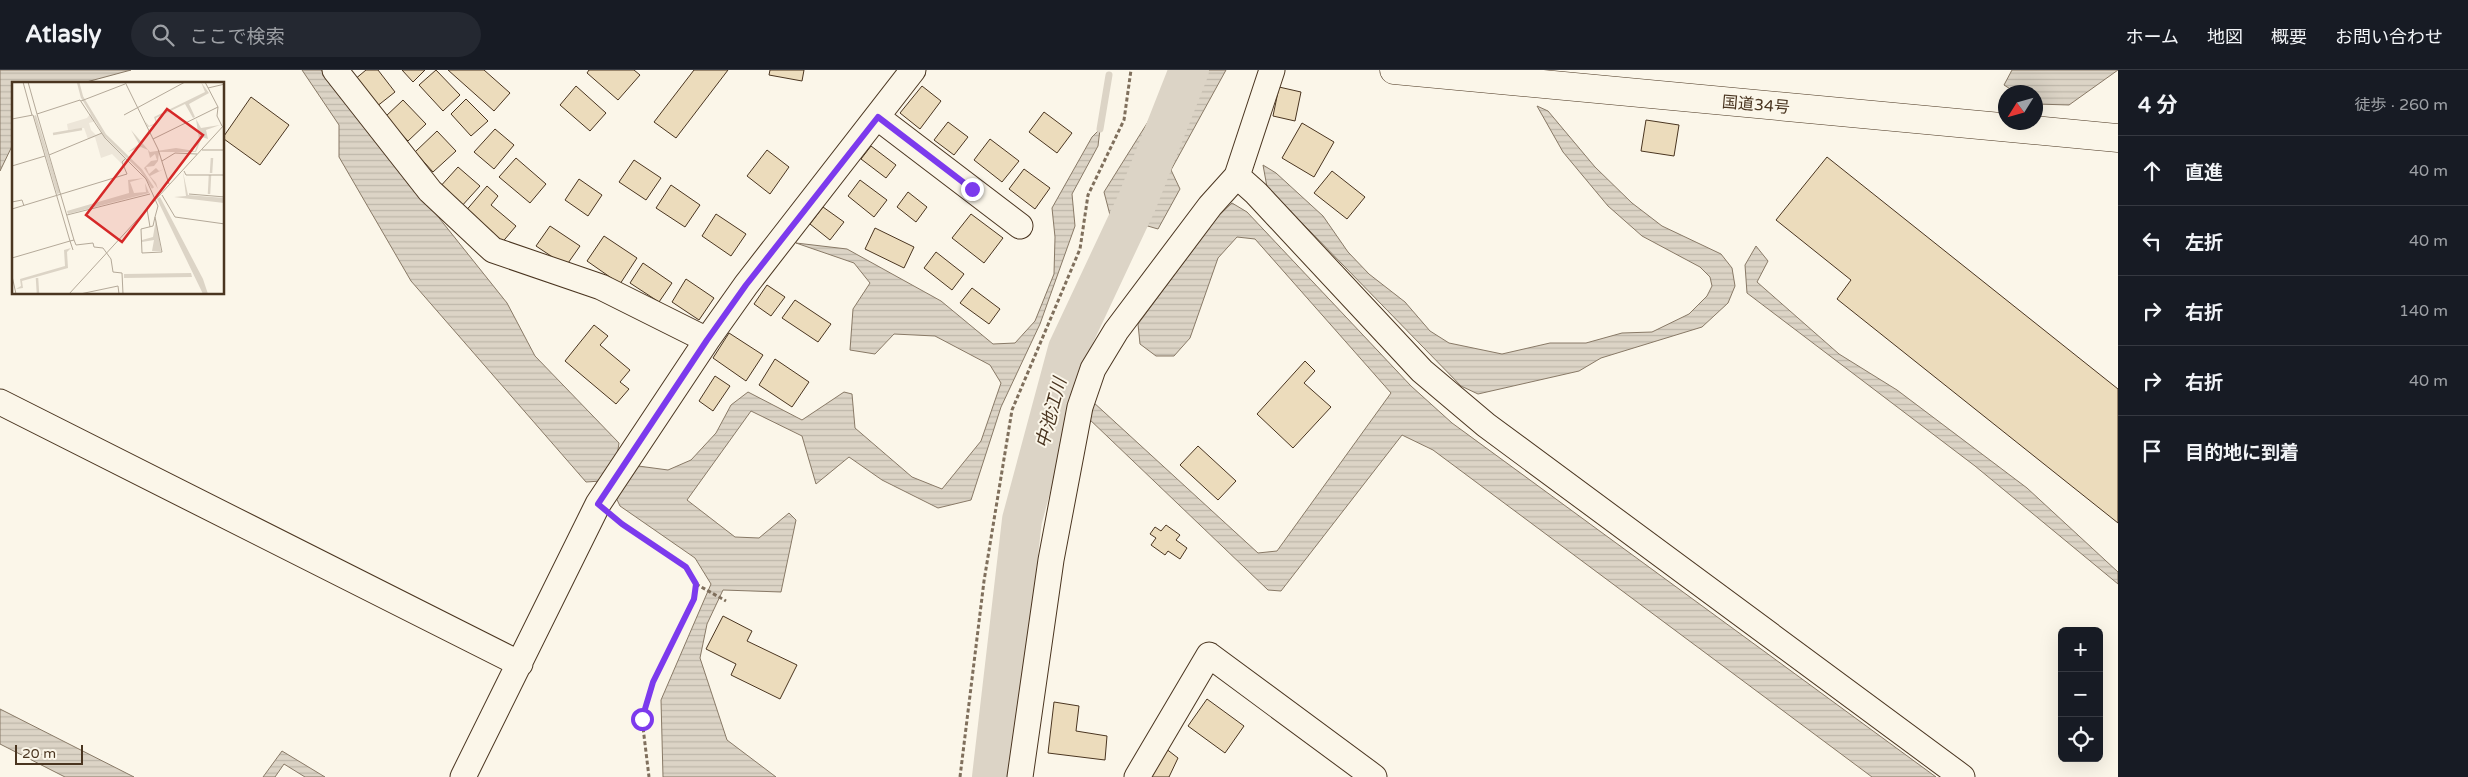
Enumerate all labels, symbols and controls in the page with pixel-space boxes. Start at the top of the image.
search box [131,12,481,57]
text: Atlasly [25,20,101,49]
icon: search [149,21,177,49]
text: ここで検索 [189,26,284,48]
text: ホーム [2126,26,2179,48]
text: 地図 [2207,26,2243,48]
text: 概要 [2271,26,2307,48]
text: お問い合わせ [2335,26,2443,48]
inset map [12,82,225,295]
north arrow [1998,85,2043,130]
street label: 国道34号 [1721,92,1791,118]
text: 4 分 [2138,93,2178,118]
text: 徒歩 · 260 m [2355,95,2448,115]
icon: ahead [2138,157,2166,185]
text: 40 m [2409,161,2448,181]
text: 直進 [2185,162,2223,184]
route end [961,178,984,201]
icon: left [2138,227,2166,255]
text: 40 m [2409,231,2448,251]
text: 左折 [2185,232,2223,254]
icon: right [2138,297,2166,325]
text: 140 m [2399,301,2448,321]
text: 右折 [2185,302,2223,324]
icon: right [2138,367,2166,395]
text: 40 m [2409,371,2448,391]
text: 右折 [2185,372,2223,394]
water label: 中池江川 [1031,373,1071,451]
icon: arrive [2138,437,2166,465]
text: 目的地に到着 [2185,442,2299,464]
map controls [2058,627,2103,762]
button: + [2058,627,2103,672]
button: − [2058,672,2103,717]
route start [631,708,654,731]
button: locate [2058,717,2103,762]
scale bar [15,742,82,765]
text: 20 m [22,745,56,762]

